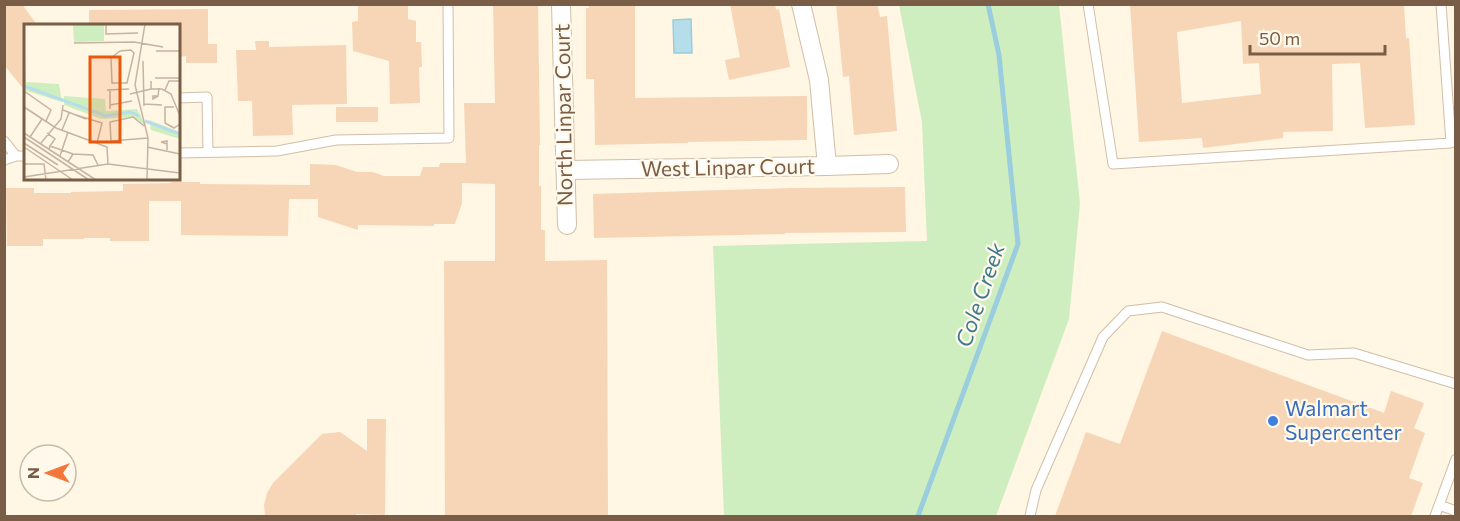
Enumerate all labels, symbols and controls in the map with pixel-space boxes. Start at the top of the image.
scale bar [1250,18,1385,56]
inset map [24,24,180,180]
street label: North Linpar Court [548,24,577,206]
text: 50 m [1259,27,1300,49]
street label: West Linpar Court [641,152,815,181]
water label: Cole Creek [949,238,1010,350]
place label: Walmart Supercenter [1285,395,1402,444]
marker: Walmart Supercenter [1266,414,1280,428]
north arrow [18,443,78,503]
text: N [23,467,42,479]

